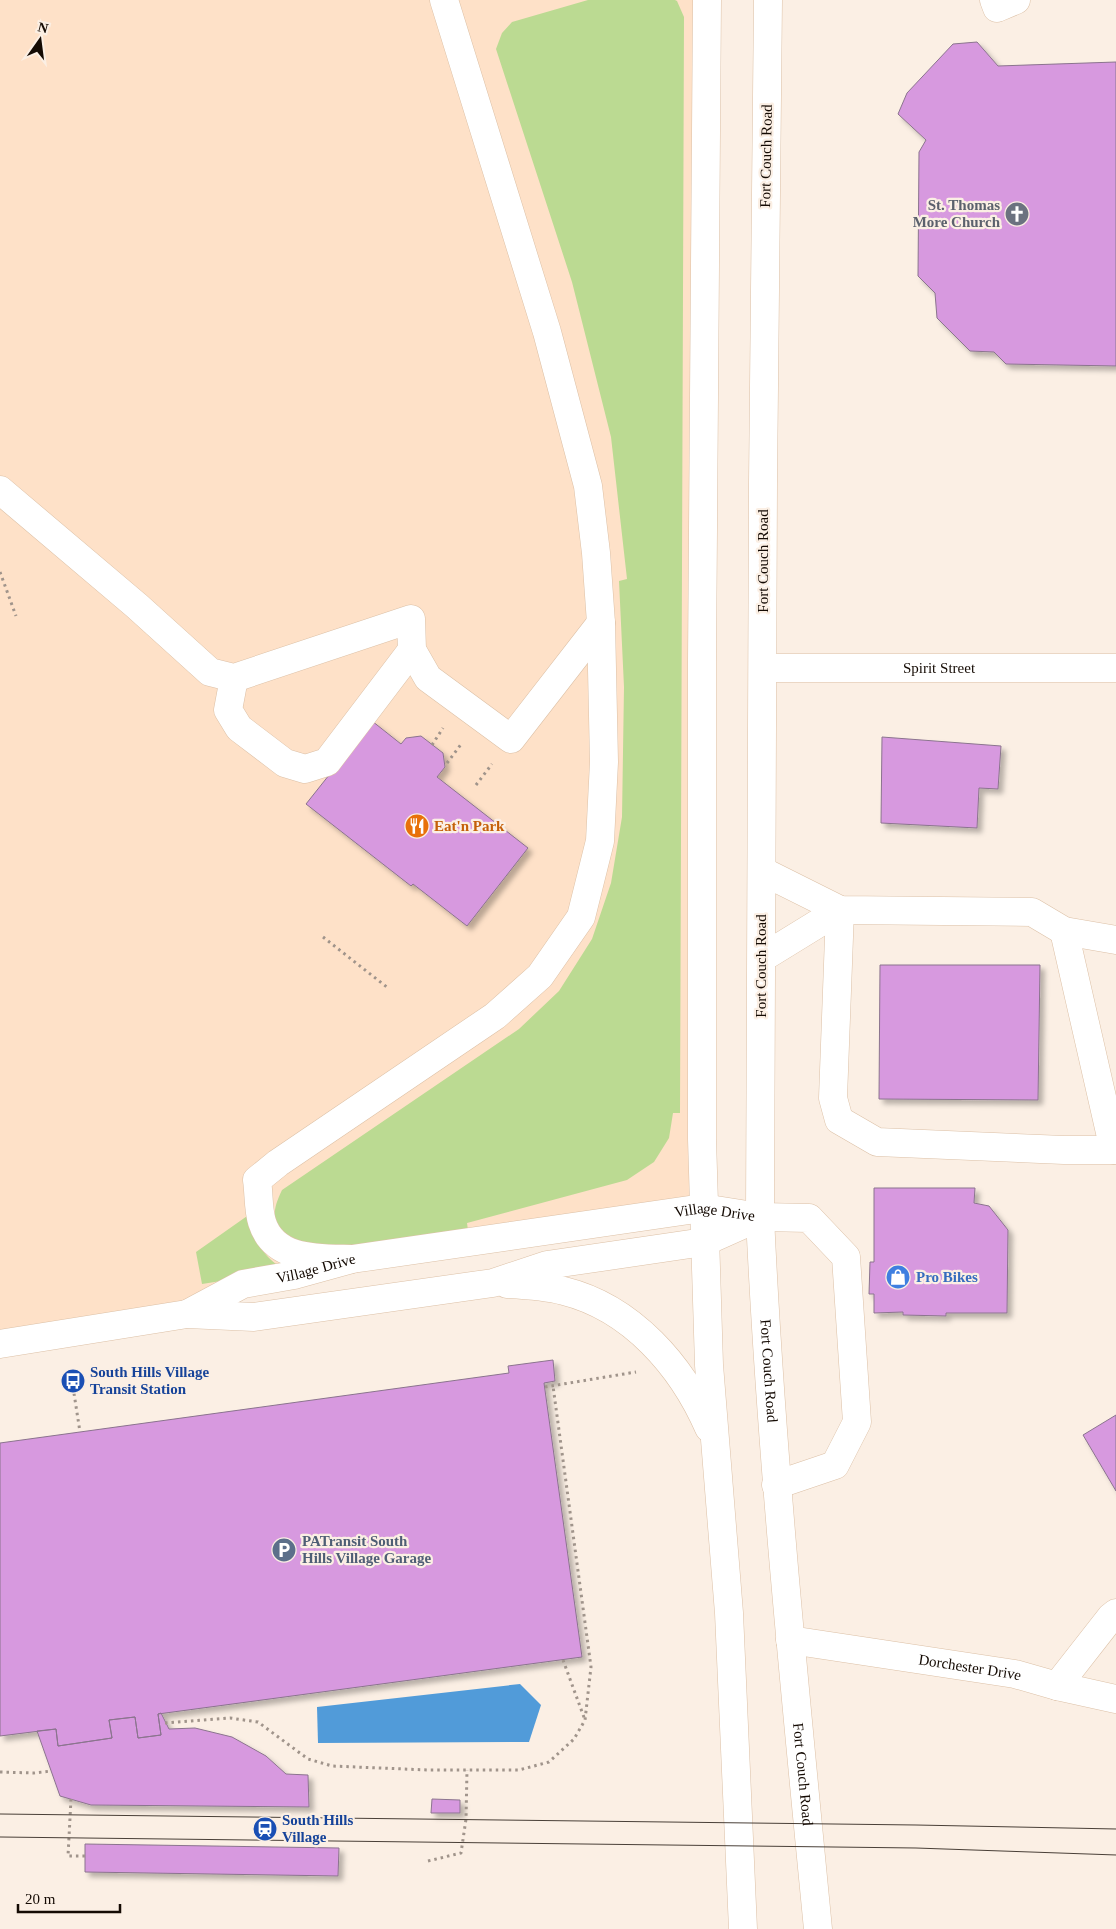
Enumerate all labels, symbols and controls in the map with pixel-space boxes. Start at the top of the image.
north arrow [15,15,65,65]
text: N [36,19,50,36]
street label: Fort Couch Road [757,104,775,208]
place label: St. Thomas More Church [913,197,1001,230]
church icon: St. Thomas More Church [1004,201,1030,227]
street label: Fort Couch Road [755,509,771,613]
street label: Spirit Street [903,660,976,676]
restaurant icon: Eat'n Park [404,813,430,839]
place label: Eat'n Park [434,818,505,834]
street label: Fort Couch Road [753,914,769,1018]
street label: Village Drive [673,1200,756,1224]
street label: Village Drive [275,1250,357,1286]
shop icon: Pro Bikes [885,1264,911,1290]
place label: Pro Bikes [916,1269,978,1285]
street label: Fort Couch Road [757,1319,780,1423]
place label: South Hills Village Transit Station [90,1364,210,1397]
bus stop icon: South Hills Village Transit Station [60,1368,86,1394]
place label: PATransit South Hills Village Garage [302,1533,431,1566]
parking icon: PATransit South Hills Village Garage [271,1537,297,1563]
street label: Dorchester Drive [917,1652,1024,1684]
street label: Fort Couch Road [790,1722,816,1827]
place label: South Hills Village [282,1812,353,1845]
station icon: South Hills Village [252,1816,278,1842]
scale bar [18,1882,120,1914]
text: 20 m [25,1891,56,1907]

